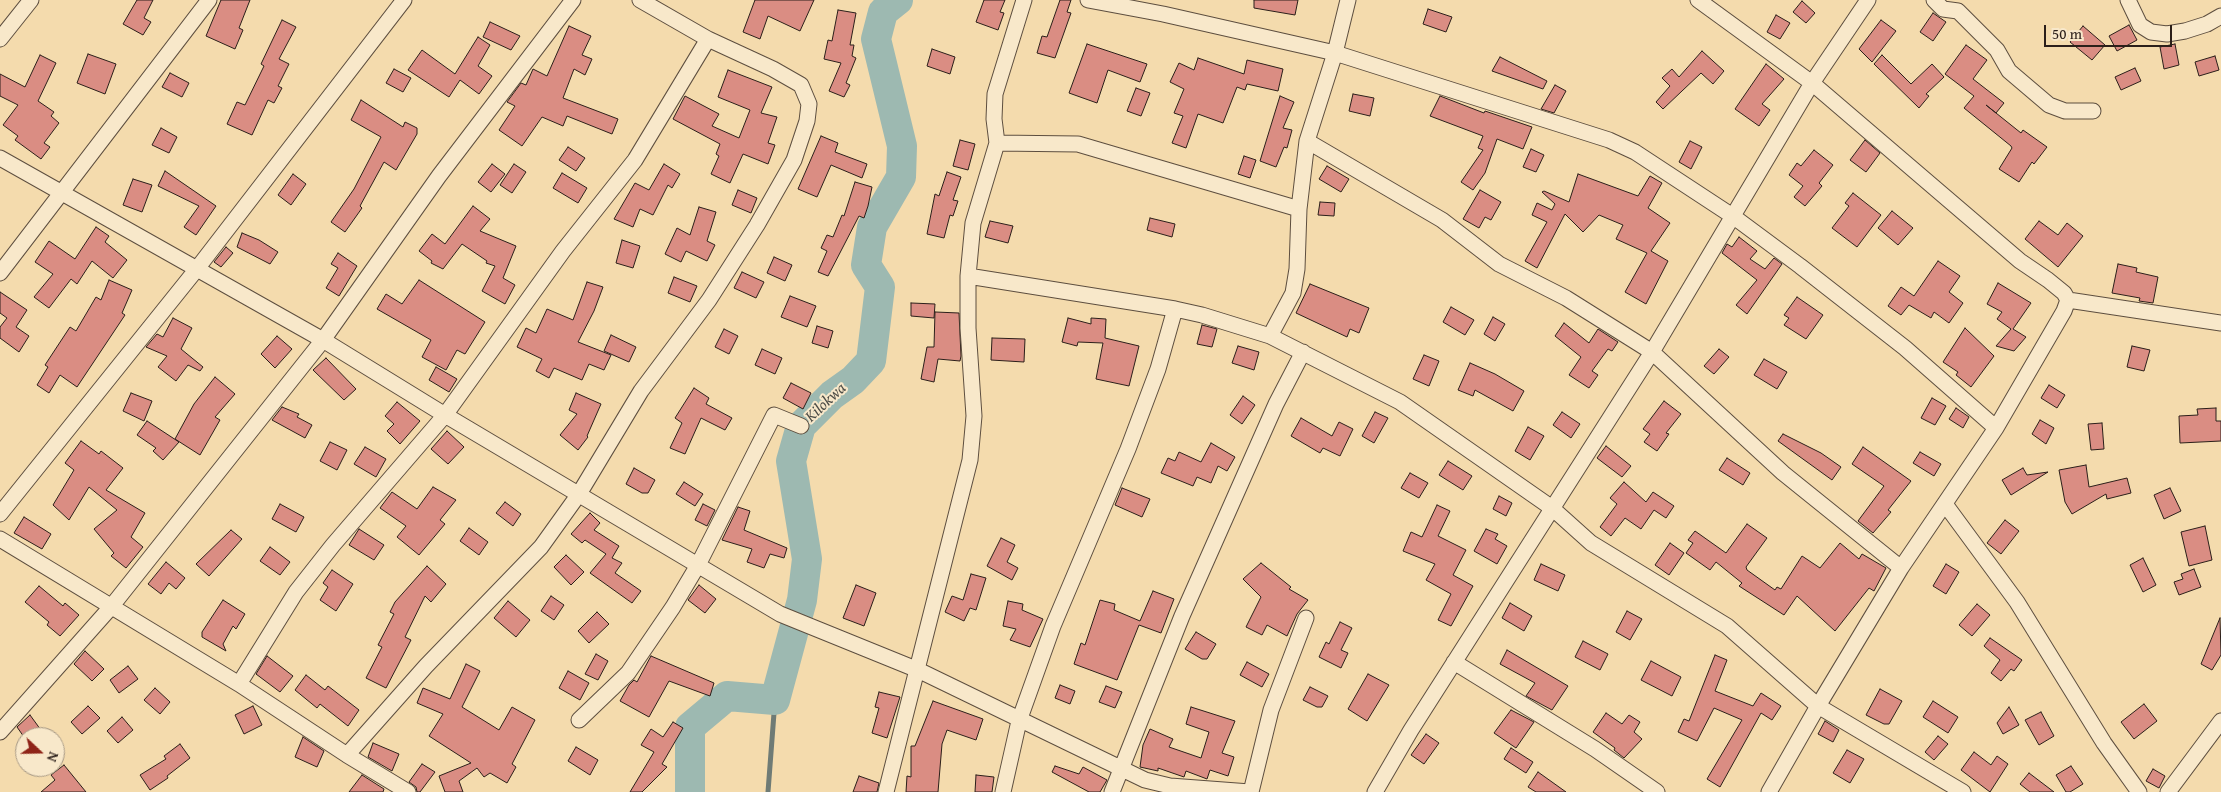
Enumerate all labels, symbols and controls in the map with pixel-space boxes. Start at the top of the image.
scale bar [2046,15,2174,47]
text: 50 m [2052,23,2082,44]
water label: Kilokwa [802,379,850,427]
north arrow [15,727,65,777]
text: N [42,749,64,765]

